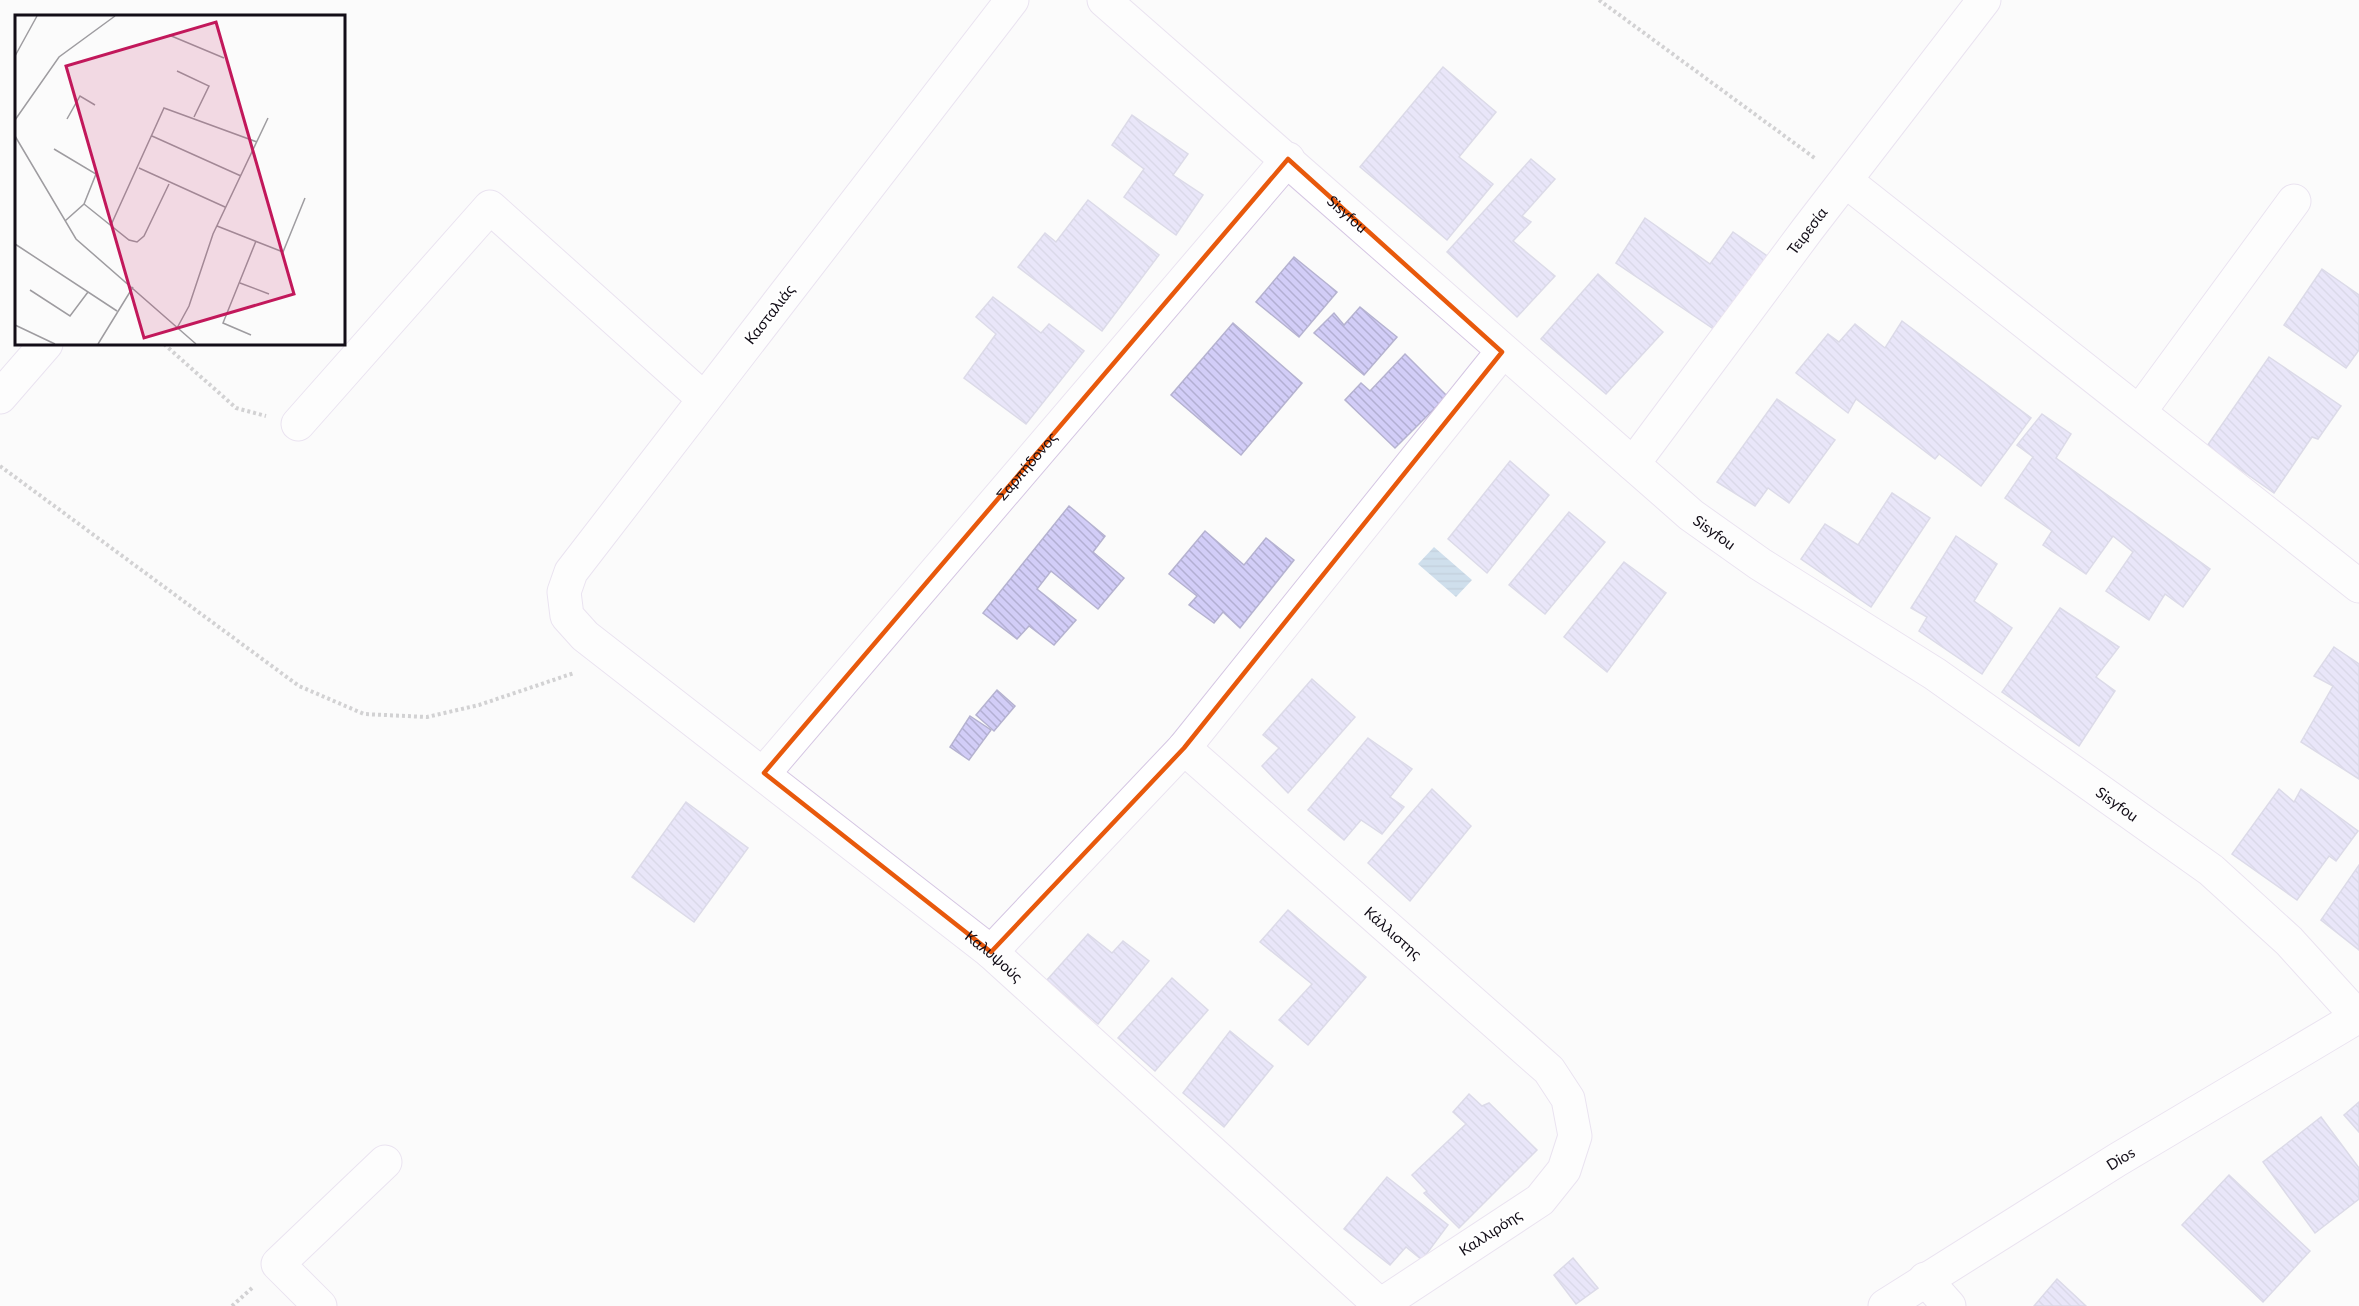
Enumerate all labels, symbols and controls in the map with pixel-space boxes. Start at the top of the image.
inset map [15,15,345,345]
street label: Sisyfou [1324,191,1371,236]
street label: Τειρεσία [1783,203,1831,258]
street label: Κασταλιάς [740,281,798,347]
street label: Σαρπήδονος [992,428,1060,503]
street label: Sisyfou [1690,511,1739,553]
street label: Sisyfou [2093,782,2142,825]
street label: Κάλλιστης [1361,903,1426,963]
street label: Καλυψούς [962,927,1027,985]
street label: Dios [2103,1143,2138,1174]
street label: Καλλιρόης [1455,1205,1525,1259]

